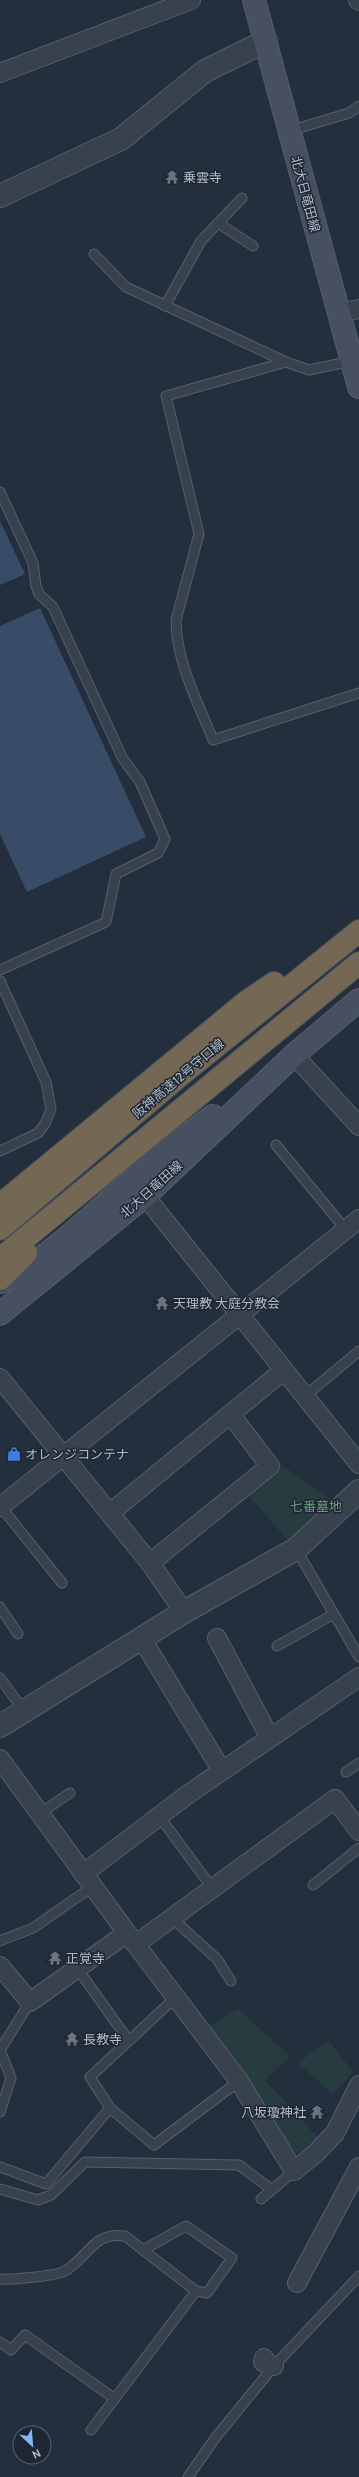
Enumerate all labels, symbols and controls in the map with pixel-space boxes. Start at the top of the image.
street label: 北大日竜田線 [288,154,324,234]
temple icon: 乗雲寺 [164,169,180,185]
place label: 乗雲寺 [183,169,222,185]
street label: 阪神高速12号守口線 [129,1035,227,1121]
street label: 北大日竜田線 [117,1157,185,1221]
temple icon: 天理教 大庭分教会 [154,1295,170,1311]
place label: 天理教 大庭分教会 [173,1295,280,1311]
shop icon: オレンジコンテナ [6,1446,22,1462]
place label: オレンジコンテナ [25,1446,129,1462]
park label: 七番墓地 [290,1498,342,1514]
temple icon: 正覚寺 [47,1950,63,1966]
place label: 正覚寺 [66,1950,105,1966]
temple icon: 長教寺 [64,2031,80,2047]
place label: 長教寺 [83,2031,122,2047]
place label: 八坂瓊神社 [241,2104,306,2120]
temple icon: 八坂瓊神社 [309,2104,325,2120]
north arrow [12,2425,52,2465]
text: N [30,2446,43,2462]

